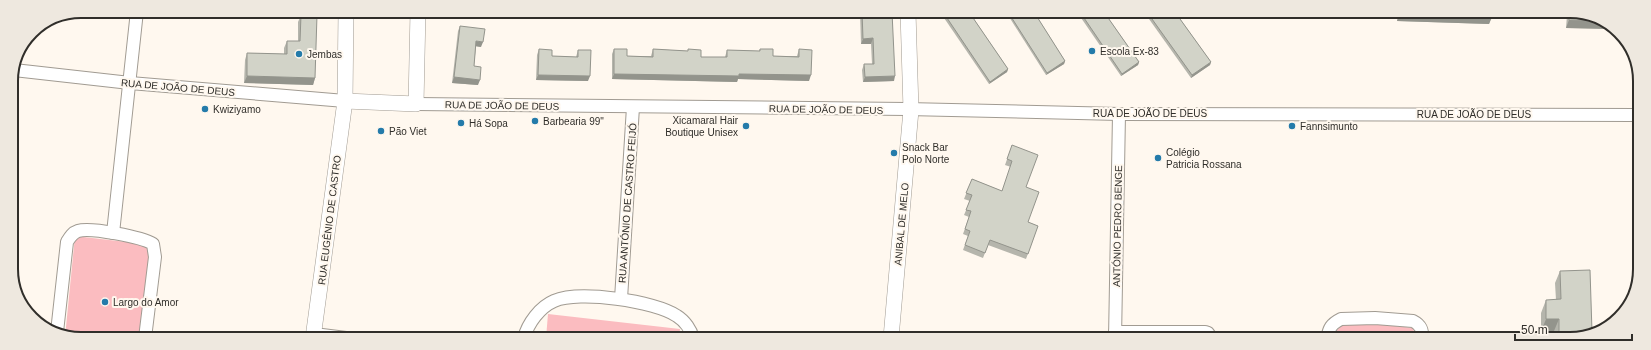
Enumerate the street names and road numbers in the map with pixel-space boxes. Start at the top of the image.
street label: RUA DE JOÃO DE DEUS [120,76,236,98]
street label: RUA DE JOÃO DE DEUS [445,98,560,112]
street label: RUA DE JOÃO DE DEUS [769,102,884,116]
street label: RUA DE JOÃO DE DEUS [1093,107,1208,119]
street label: RUA DE JOÃO DE DEUS [1417,108,1532,120]
street label: RUA ANTÓNIO DE CASTRO FEIJÓ [615,122,639,284]
street label: RUA EUGÊNIO DE CASTRO [315,154,343,286]
street label: ANTÓNIO PEDRO BENGE [1110,165,1124,287]
street label: ANIBAL DE MELO [892,182,911,266]

